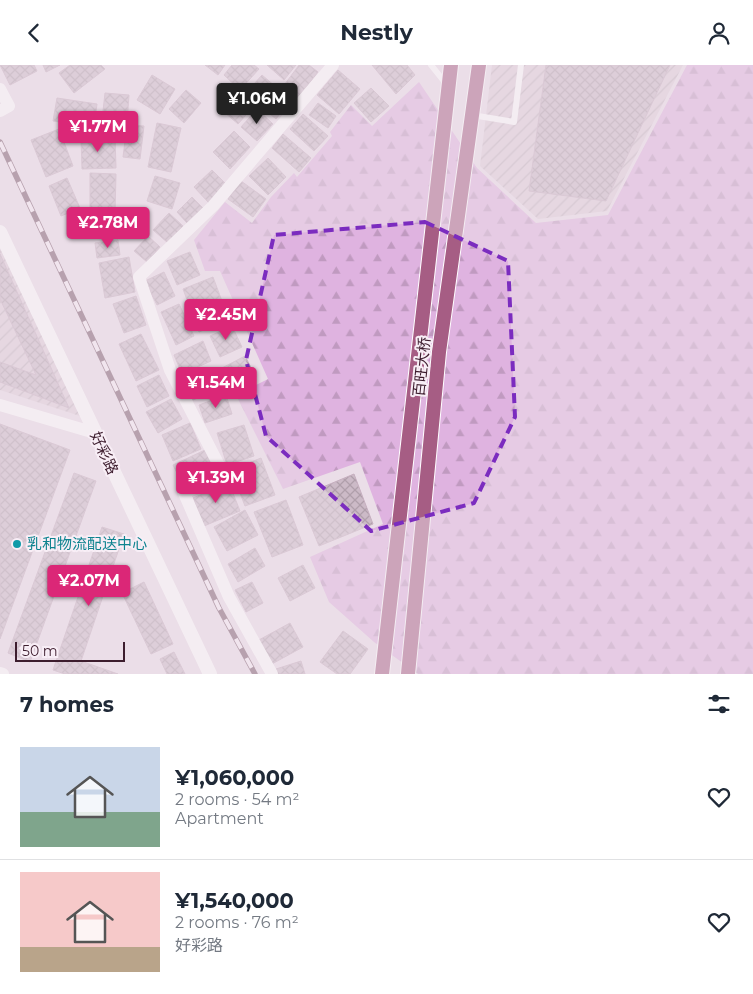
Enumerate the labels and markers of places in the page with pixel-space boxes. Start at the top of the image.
pin: ¥1.06M [216,83,298,125]
pin: ¥1.77M [57,111,139,153]
pin: ¥2.78M [67,207,149,249]
pin: ¥2.45M [185,299,267,341]
pin: ¥1.54M [175,367,257,409]
pin: ¥1.39M [175,461,257,504]
place label: 乳和物流配送中心 [27,534,147,553]
marker: 乳和物流配送中心 [11,538,23,550]
pin: ¥2.07M [48,565,130,607]

